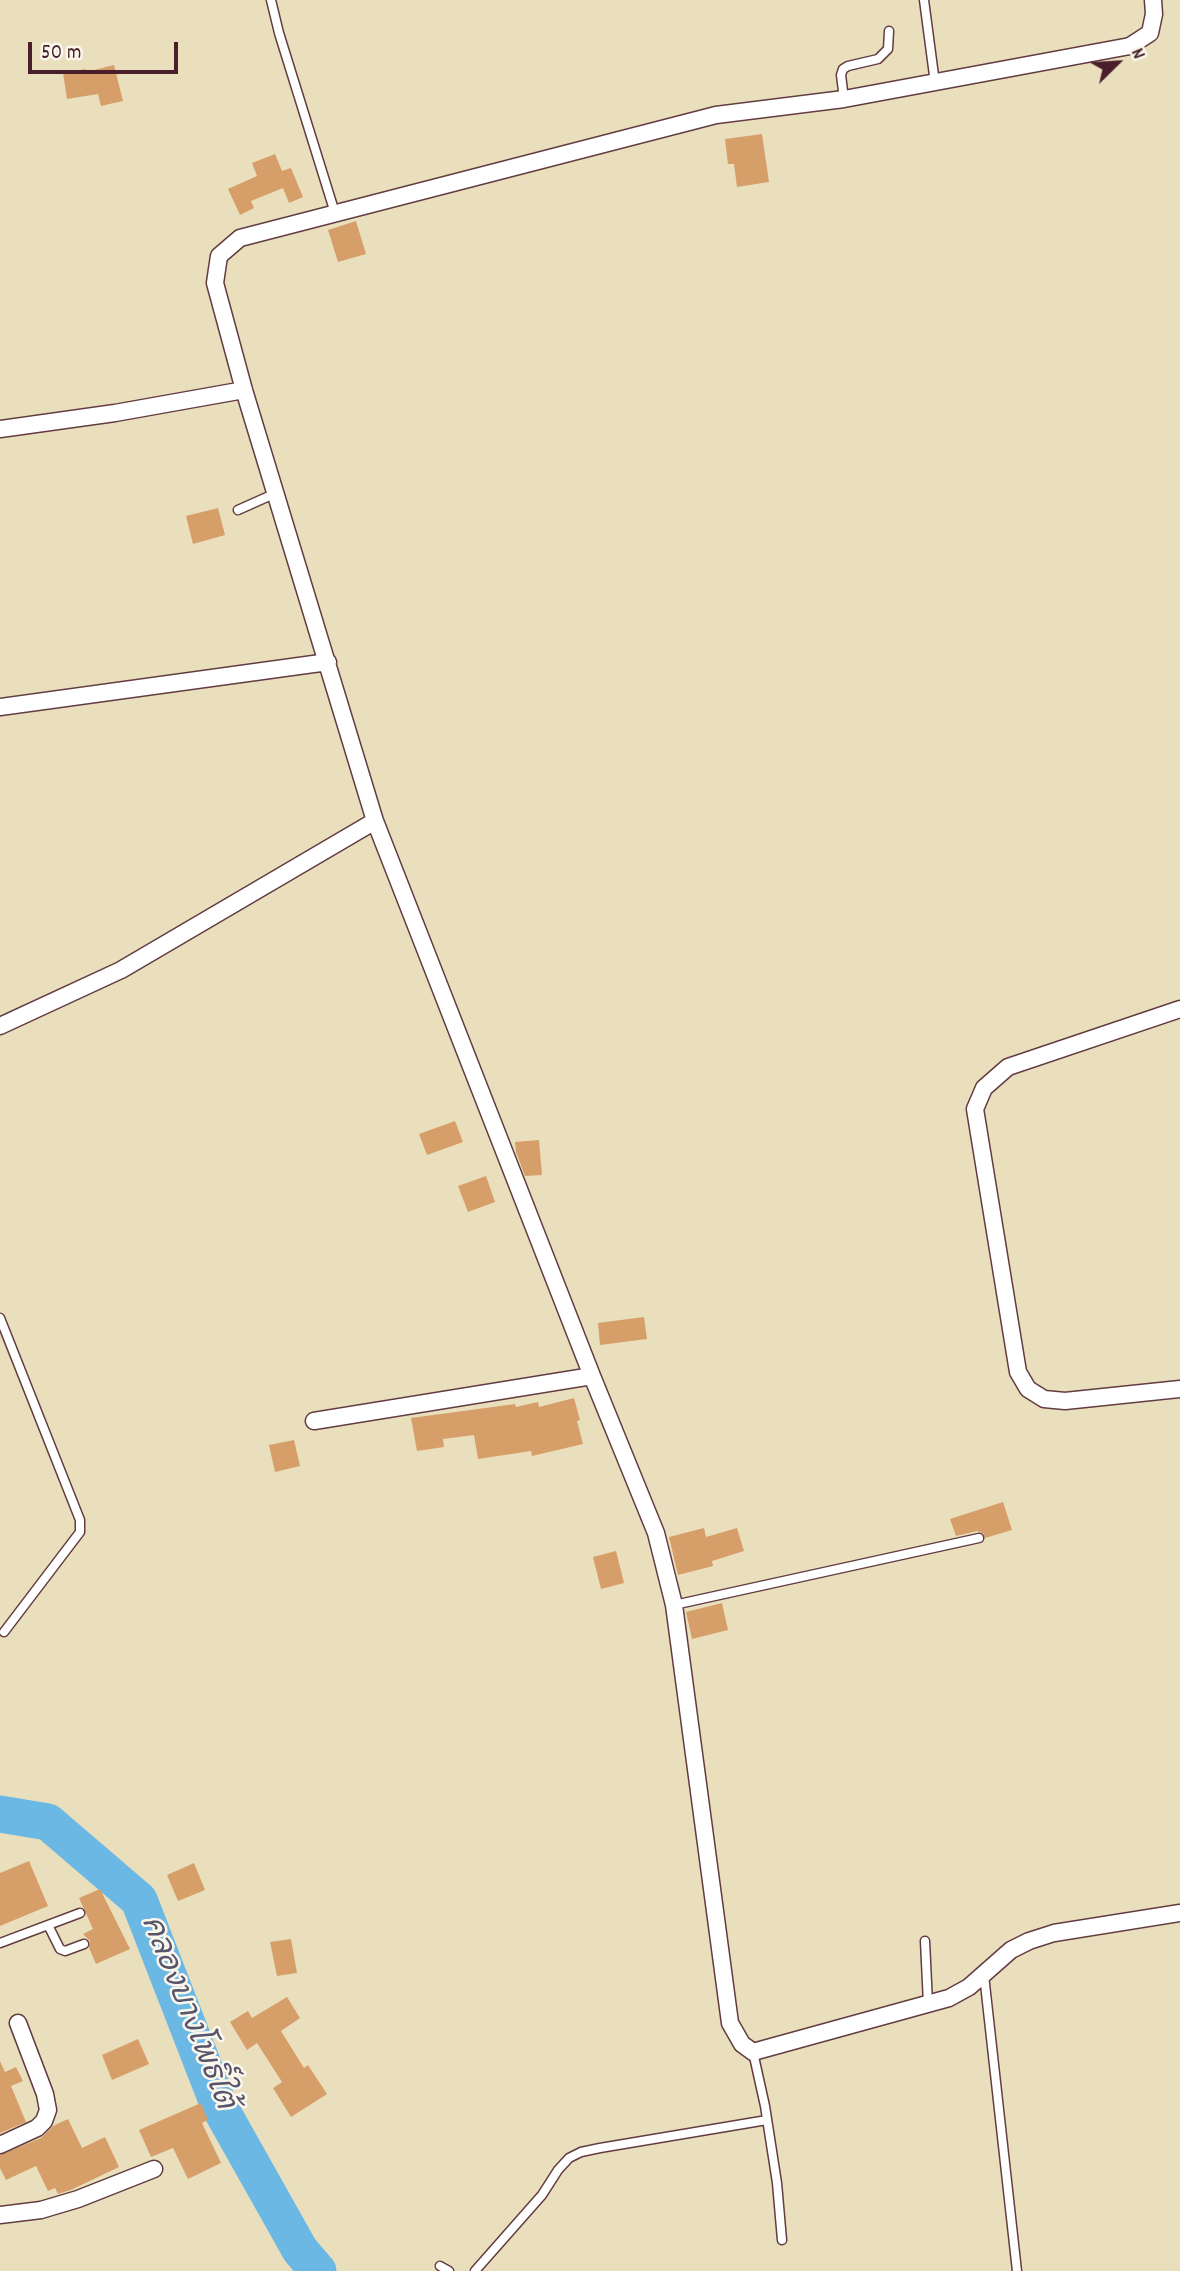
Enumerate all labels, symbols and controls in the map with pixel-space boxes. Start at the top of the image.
scale bar [32,28,182,72]
north arrow [1082,28,1152,98]
text: 50 m [41,39,81,69]
text: N [1122,44,1151,64]
water label: คลองบางโพธิ์ใต้ [130,1912,240,2116]

